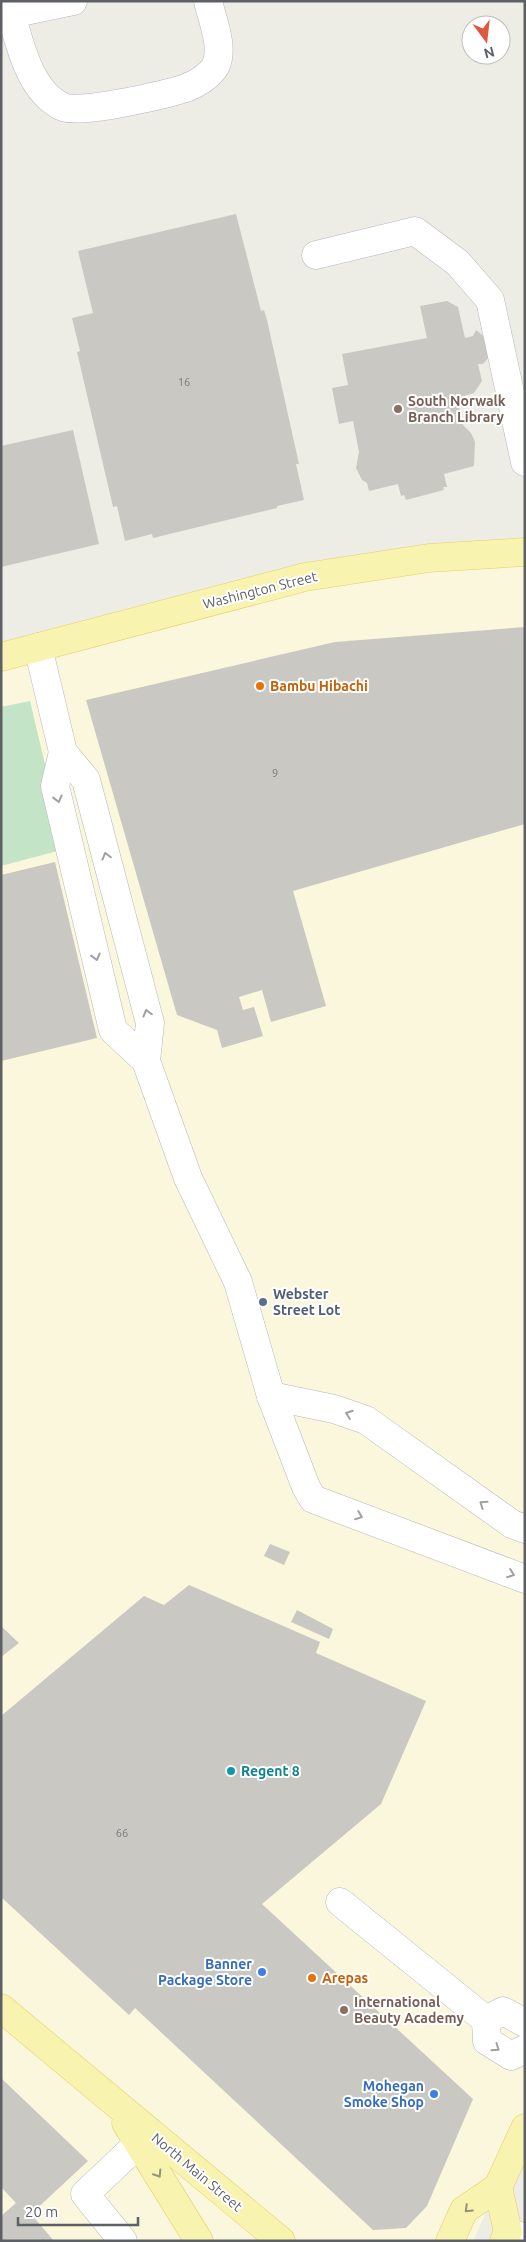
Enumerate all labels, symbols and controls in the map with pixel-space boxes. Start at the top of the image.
north arrow [461,15,511,65]
text: N [482,43,496,62]
house number: 16 [178,376,190,388]
place label: South Norwalk Branch Library [408,393,506,425]
marker: South Norwalk Branch Library [392,403,404,415]
street label: Washington Street [201,568,319,612]
place label: Bambu Hibachi [270,678,368,694]
marker: Bambu Hibachi [254,680,266,692]
house number: 9 [272,767,278,779]
one-way arrow [52,794,63,803]
one-way arrow [101,852,111,860]
one-way arrow [90,952,101,961]
one-way arrow [142,1008,153,1017]
place label: Webster Street Lot [273,1286,340,1318]
marker: Webster Street Lot [257,1296,269,1308]
one-way arrow [345,1410,354,1420]
one-way arrow [479,1501,489,1510]
one-way arrow [354,1510,363,1520]
one-way arrow [506,1568,515,1578]
place label: Regent 8 [241,1763,300,1779]
marker: Regent 8 [225,1765,237,1777]
house number: 66 [116,1827,128,1839]
place label: Banner Package Store [158,1956,252,1988]
marker: Banner Package Store [256,1966,268,1978]
place label: Arepas [322,1970,369,1986]
marker: Arepas [306,1972,318,1984]
place label: International Beauty Academy [354,1994,464,2026]
marker: International Beauty Academy [338,2004,350,2016]
one-way arrow [491,2042,500,2051]
place label: Mohegan Smoke Shop [344,2078,424,2110]
marker: Mohegan Smoke Shop [428,2088,440,2100]
street label: North Main Street [148,2129,246,2215]
one-way arrow [151,2168,161,2177]
scale bar [18,2194,138,2226]
text: 20 m [25,2203,58,2220]
one-way arrow [465,2203,474,2212]

